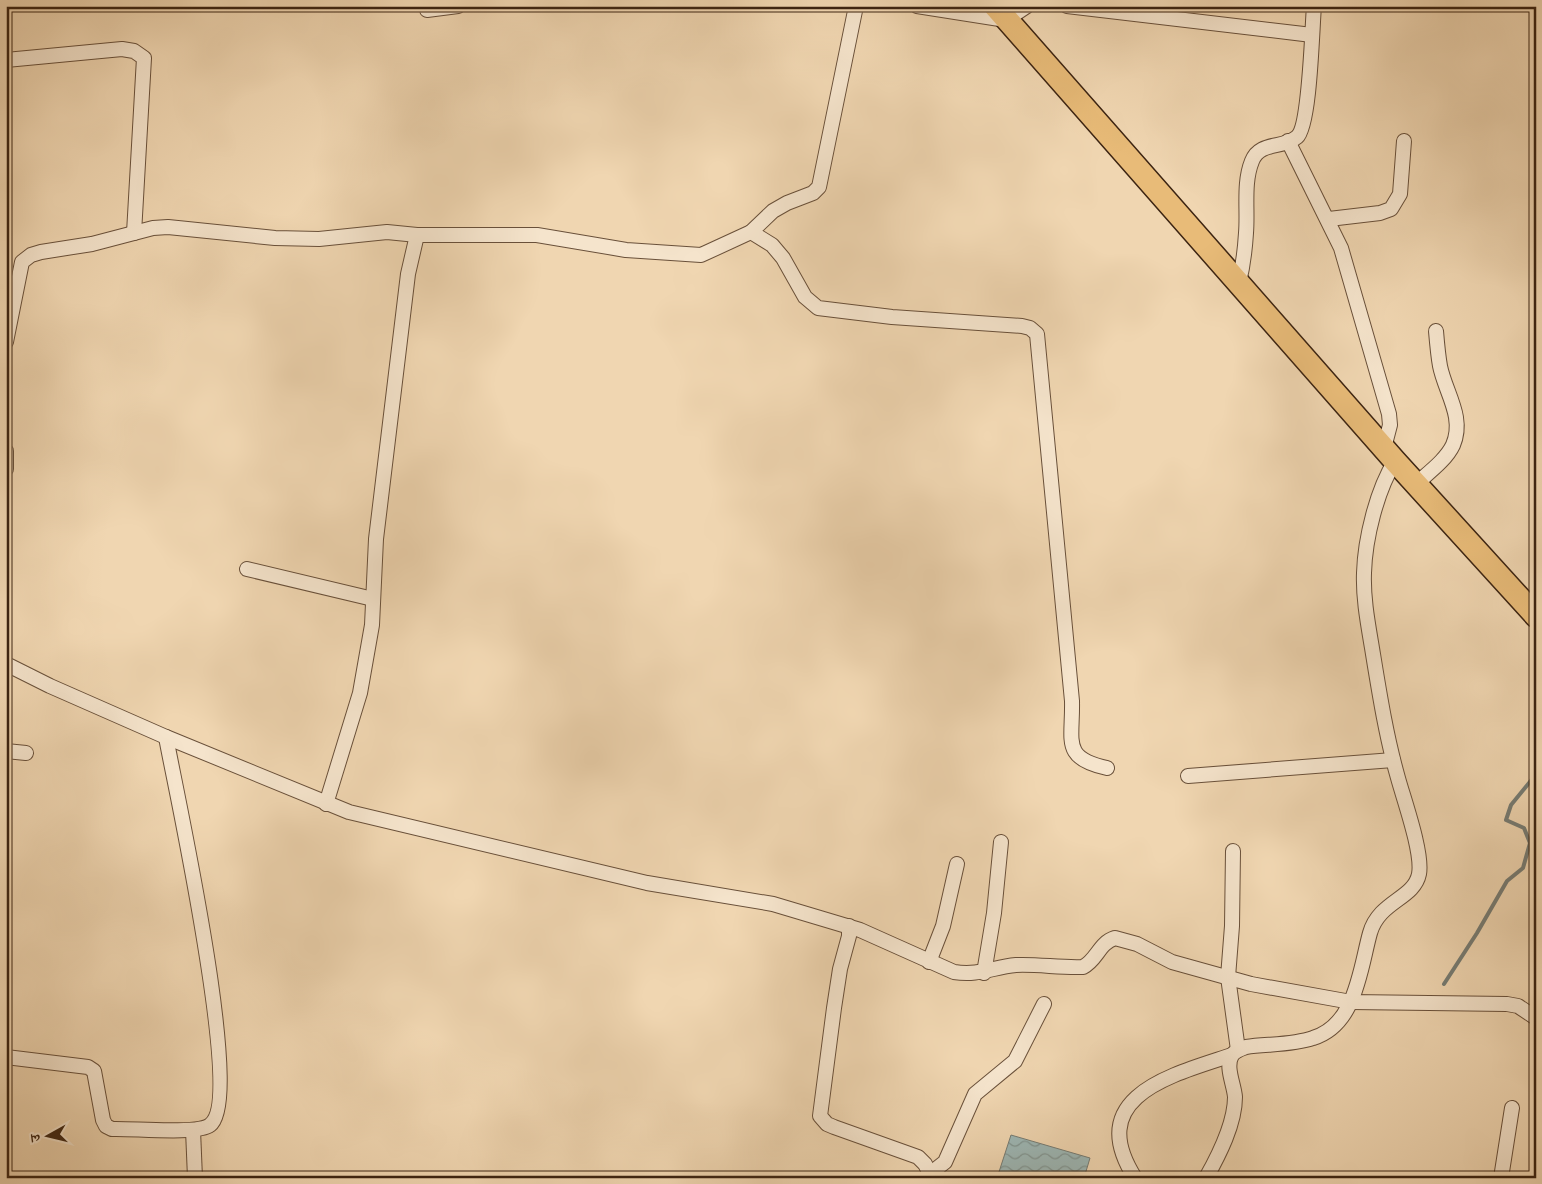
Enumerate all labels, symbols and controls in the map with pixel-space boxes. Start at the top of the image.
north arrow [22,1112,72,1162]
text: उ [27,1132,48,1143]

